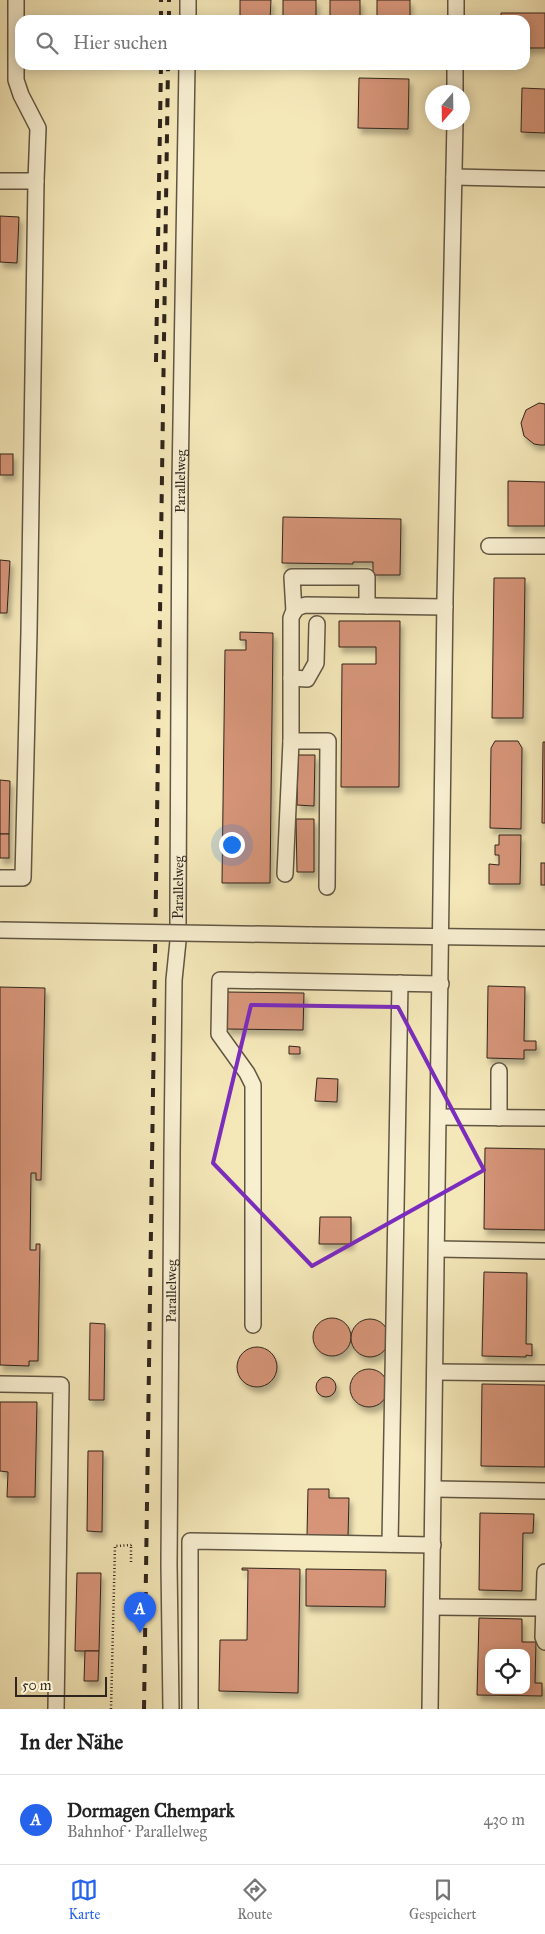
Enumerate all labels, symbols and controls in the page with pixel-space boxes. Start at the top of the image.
search box [15,15,530,70]
icon: search [33,29,61,57]
text: Hier suchen [73,31,167,54]
north arrow [425,85,470,130]
street label: Parallelweg [171,449,189,513]
your location [219,832,245,858]
street label: Parallelweg [170,855,187,919]
street label: Parallelweg [162,1259,180,1323]
pin: A [124,1592,156,1633]
map controls [485,1649,530,1694]
button: locate [485,1649,530,1694]
scale bar [15,1674,108,1697]
text: 50 m [22,1677,51,1694]
text: In der Nähe [20,1729,123,1755]
text: Dormagen Chempark [67,1799,235,1822]
text: A [31,1810,41,1829]
text: 430 m [483,1810,525,1829]
text: Bahnhof · Parallelweg [67,1822,207,1841]
tab: Karte [68,1876,100,1923]
tab: Route [237,1876,272,1923]
tab: Gespeichert [409,1876,477,1923]

